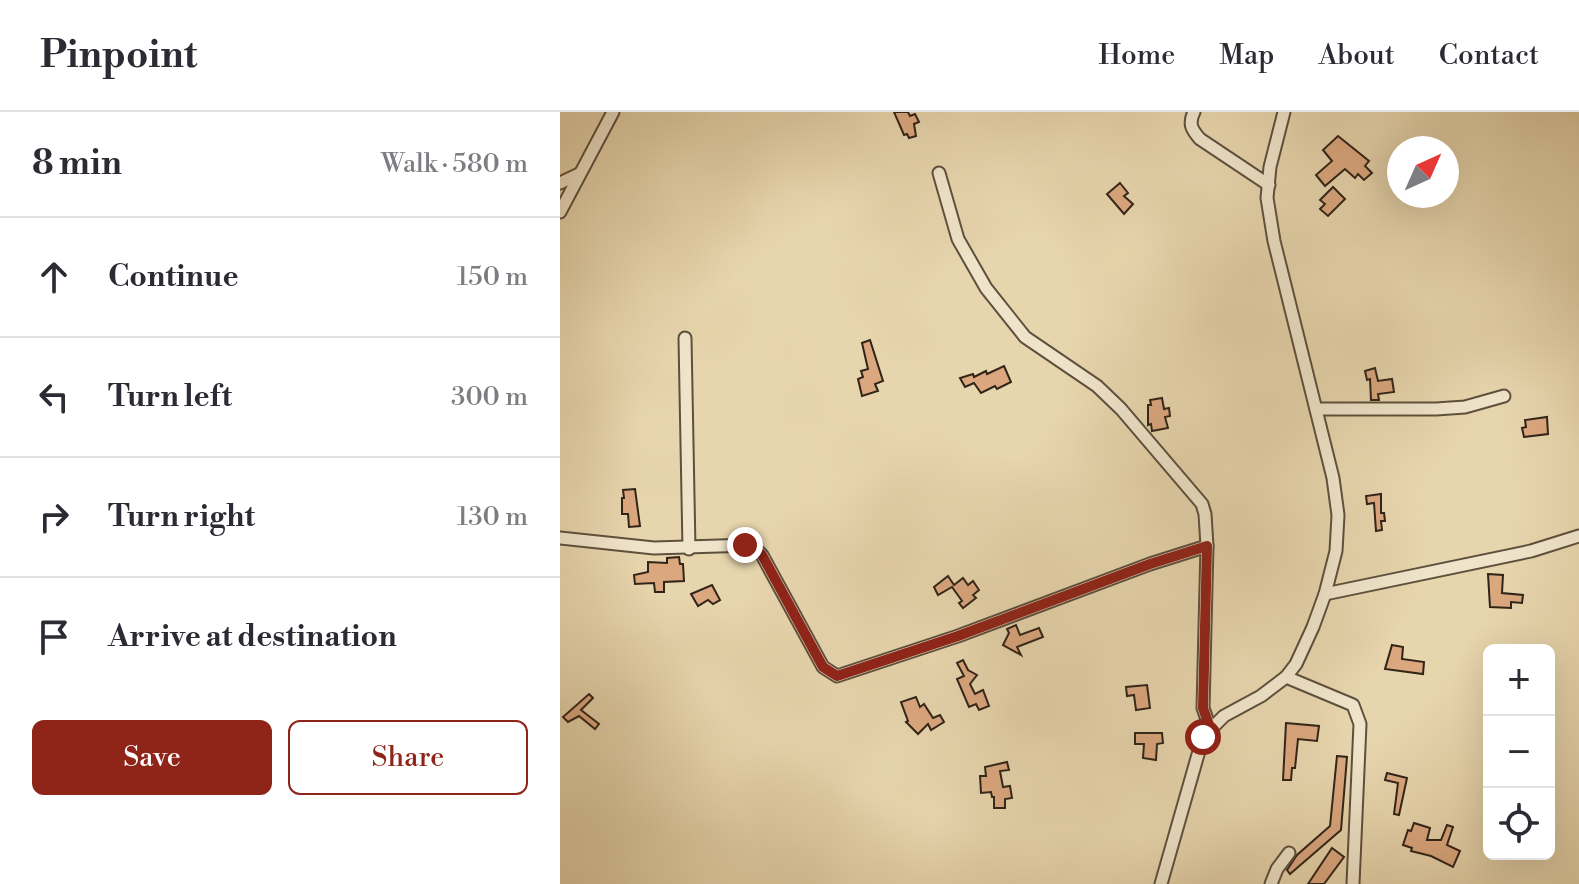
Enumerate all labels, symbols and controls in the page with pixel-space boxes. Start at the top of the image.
text: Pinpoint [40,32,197,79]
text: Home [1099,38,1175,73]
text: Map [1219,38,1274,73]
text: About [1318,38,1395,73]
text: Contact [1439,38,1539,73]
north arrow [1387,136,1459,208]
text: 8 min [32,143,122,185]
text: Walk · 580 m [381,148,528,180]
icon: ahead [32,255,76,299]
text: Continue [108,258,239,296]
text: 150 m [457,261,528,293]
icon: left [32,375,76,419]
text: Turn left [108,378,232,416]
text: 300 m [451,381,528,413]
icon: right [32,495,76,539]
text: Turn right [108,498,255,536]
text: 130 m [457,501,528,533]
route end [727,527,763,563]
icon: arrive [32,615,76,659]
text: Arrive at destination [108,618,397,656]
map controls [1483,644,1555,860]
button: + [1483,644,1555,716]
button: − [1483,716,1555,788]
route start [1185,719,1221,755]
button: Save [32,720,272,795]
button: Share [288,720,528,795]
button: locate [1483,788,1555,860]

